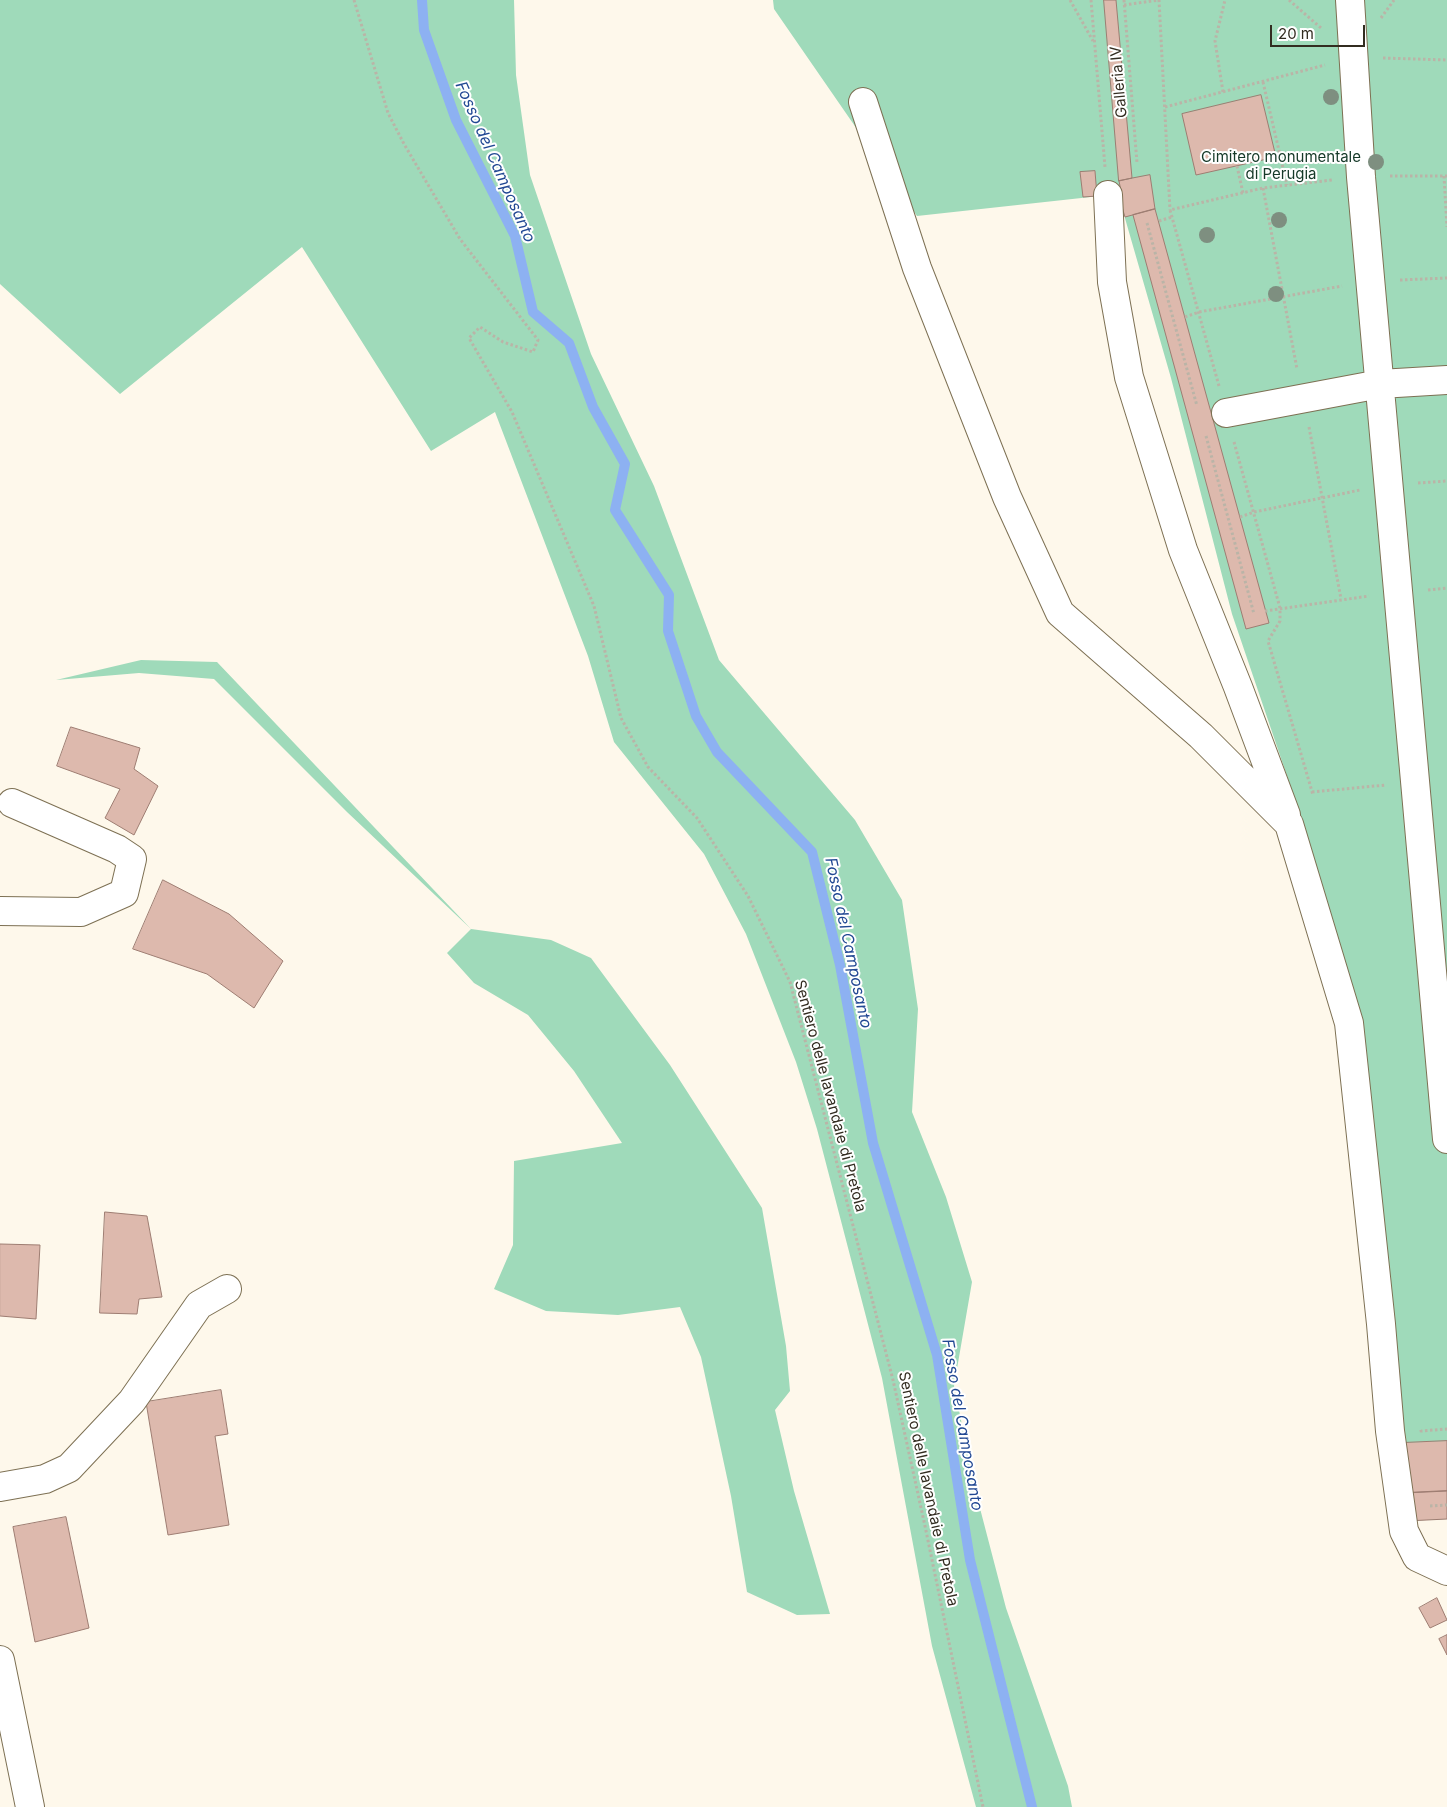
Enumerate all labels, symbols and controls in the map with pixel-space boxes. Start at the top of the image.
scale bar [1272,15,1367,47]
text: 20 m [1278,24,1314,43]
street label: Galleria IV [1107,45,1131,119]
water label: Fosso del Camposanto [451,79,539,245]
park label: Cimitero monumentale di Perugia [1201,148,1361,183]
water label: Fosso del Camposanto [821,856,875,1030]
street label: Sentiero delle lavandaie di Pretola [790,978,870,1214]
water label: Fosso del Camposanto [937,1338,987,1512]
street label: Sentiero delle lavandaie di Pretola [894,1370,962,1608]

